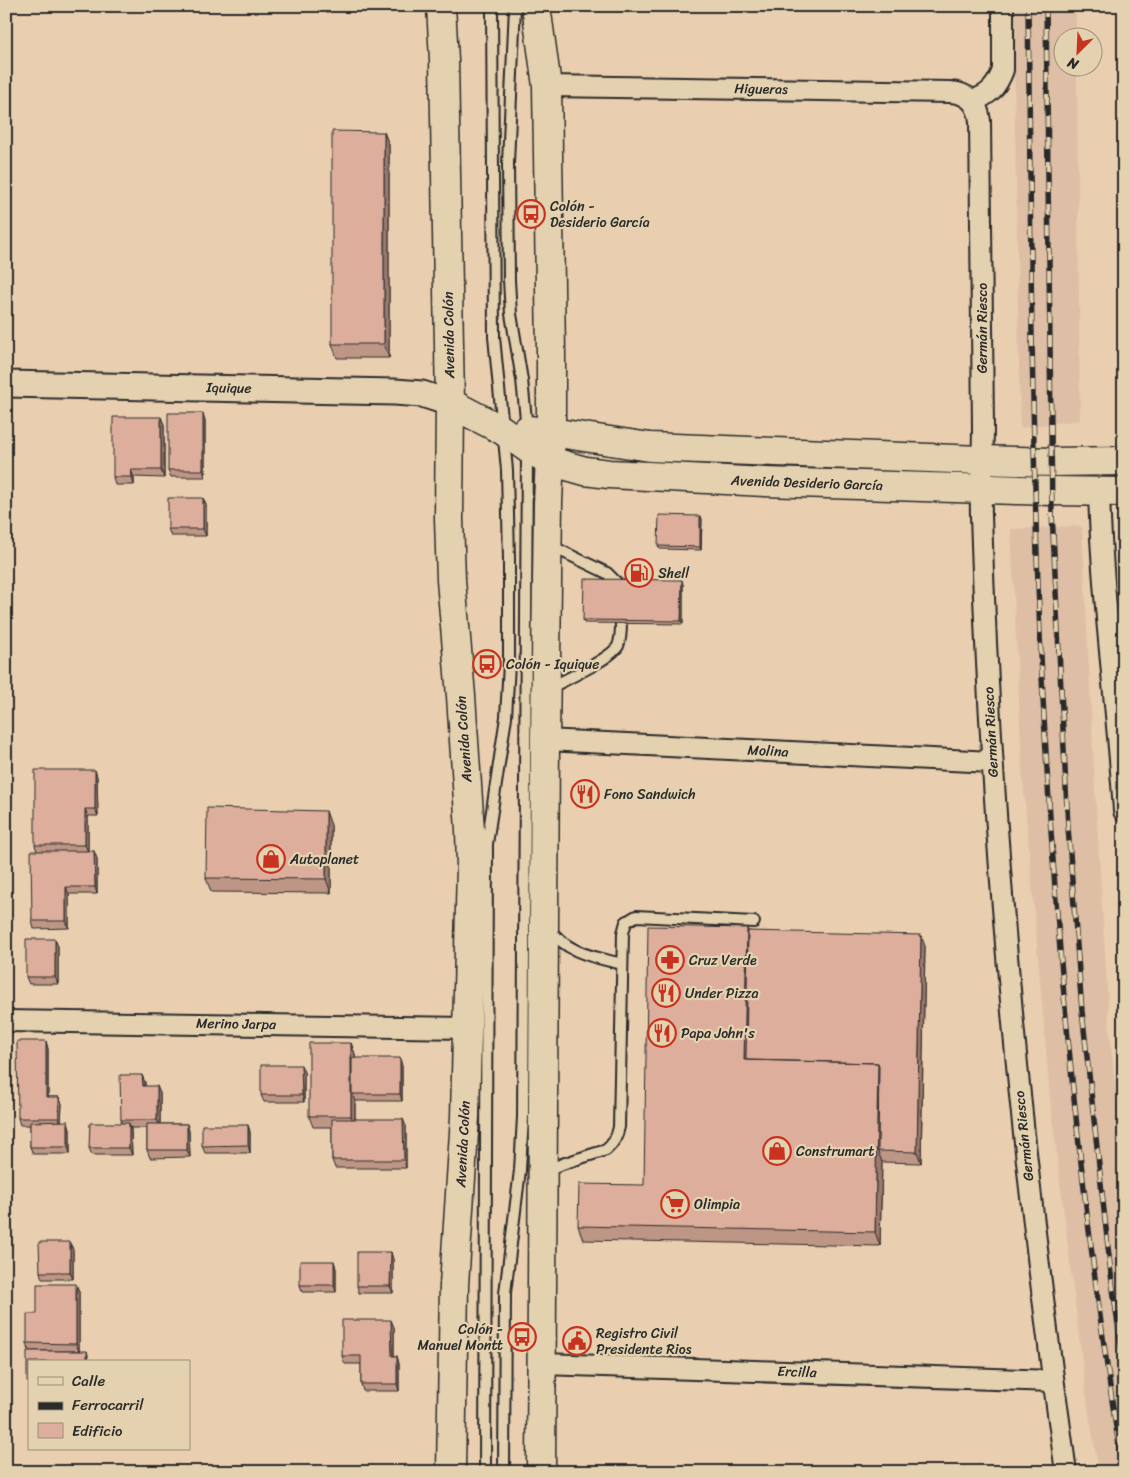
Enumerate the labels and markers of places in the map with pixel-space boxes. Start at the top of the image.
place label: Colón - Desiderio García [550,194,650,235]
bus stop icon: Colón - Desiderio García [516,199,546,229]
fuel station icon: Shell [624,558,654,588]
place label: Shell [658,561,690,586]
bus stop icon: Colón - Iquique [472,649,502,679]
place label: Colón - Iquique [506,652,600,677]
restaurant icon: Fono Sandwich [570,779,600,809]
place label: Fono Sandwich [604,782,696,807]
shop icon: Autoplanet [256,844,286,874]
place label: Autoplanet [289,847,359,872]
pharmacy icon: Cruz Verde [655,945,685,975]
place label: Cruz Verde [689,948,757,973]
restaurant icon: Under Pizza [651,978,681,1008]
place label: Under Pizza [685,981,758,1006]
restaurant icon: Papa John's [647,1018,677,1048]
place label: Papa John's [681,1021,755,1046]
shop icon: Construmart [762,1136,792,1166]
place label: Construmart [796,1139,874,1164]
supermarket icon: Olimpia [660,1189,690,1219]
place label: Olimpia [694,1192,740,1217]
place label: Colón - Manuel Montt [417,1317,503,1358]
place label: Registro Civil Presidente Rios [596,1321,692,1362]
bus stop icon: Colón - Manuel Montt [507,1322,537,1352]
public building icon: Registro Civil Presidente Rios [562,1326,592,1356]

